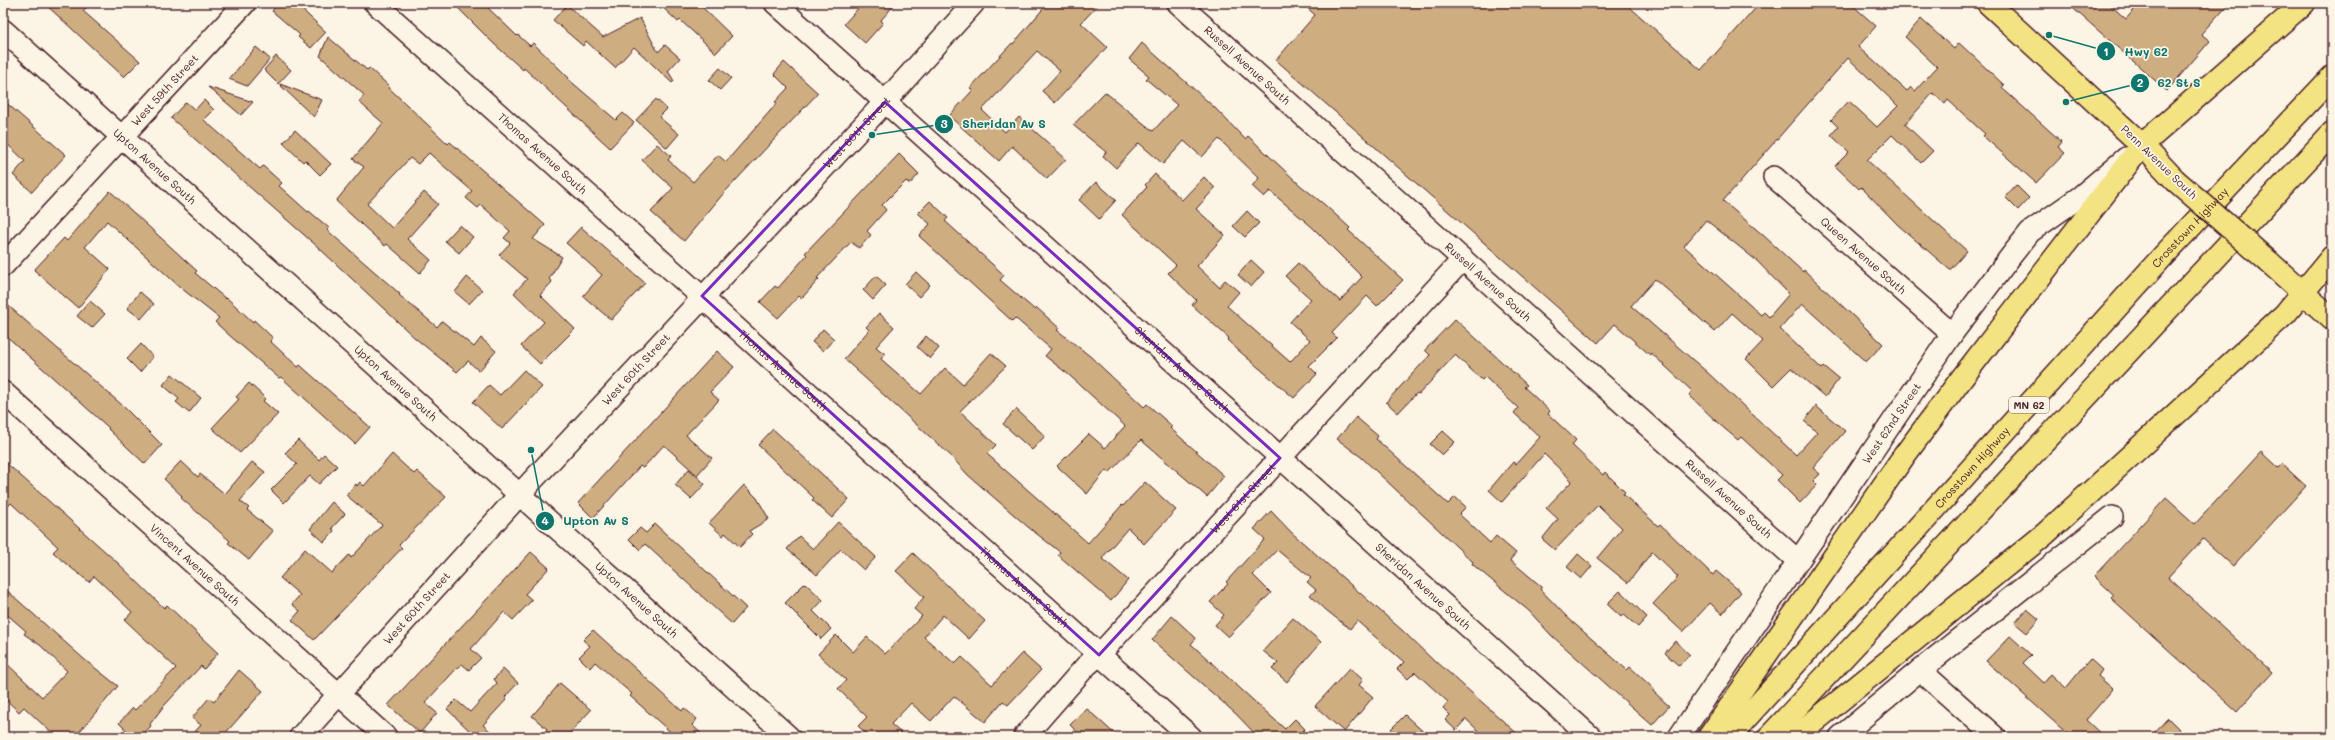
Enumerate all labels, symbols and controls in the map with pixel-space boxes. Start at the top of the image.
street label: Russell Avenue South [1201,22,1294,108]
callout: Hwy 62 [2096,39,2176,63]
text: 1 [2103,43,2109,59]
text: Hwy 62 [2124,43,2168,59]
street label: West 59th Street [128,50,202,129]
callout: 62 St S [2130,71,2209,95]
text: 2 [2137,74,2144,90]
text: 62 St S [2158,74,2200,90]
street label: West 60th Street [819,93,894,171]
street label: Thomas Avenue South [495,109,590,197]
callout: Sheridan Av S [934,112,1054,136]
text: 3 [940,115,948,131]
text: Sheridan Av S [962,115,1046,131]
street label: Penn Avenue South [2118,121,2201,202]
street label: Upton Avenue South [110,125,200,207]
street label: Crosstown Highway [2148,184,2231,271]
street label: Queen Avenue South [1818,214,1910,297]
street label: Russell Avenue South [1442,239,1535,324]
street label: Sheridan Avenue South [1132,322,1233,416]
street label: Thomas Avenue South [736,326,831,414]
street label: West 60th Street [598,330,673,408]
street label: Upton Avenue South [351,342,441,424]
street label: West 62nd Street [1858,379,1924,466]
road number: MN 62 [2009,397,2049,413]
street label: Crosstown Highway [1931,423,2013,511]
street label: Russell Avenue South [1683,456,1775,541]
street label: West 61st Street [1206,460,1279,536]
callout: Upton Av S [535,509,636,533]
text: 4 [541,512,549,528]
text: Upton Av S [563,512,629,528]
street label: Vincent Avenue South [147,520,243,609]
street label: Sheridan Avenue South [1373,539,1474,633]
street label: Thomas Avenue South [977,542,1072,630]
street label: Upton Avenue South [592,558,681,641]
street label: West 60th Street [380,568,453,647]

